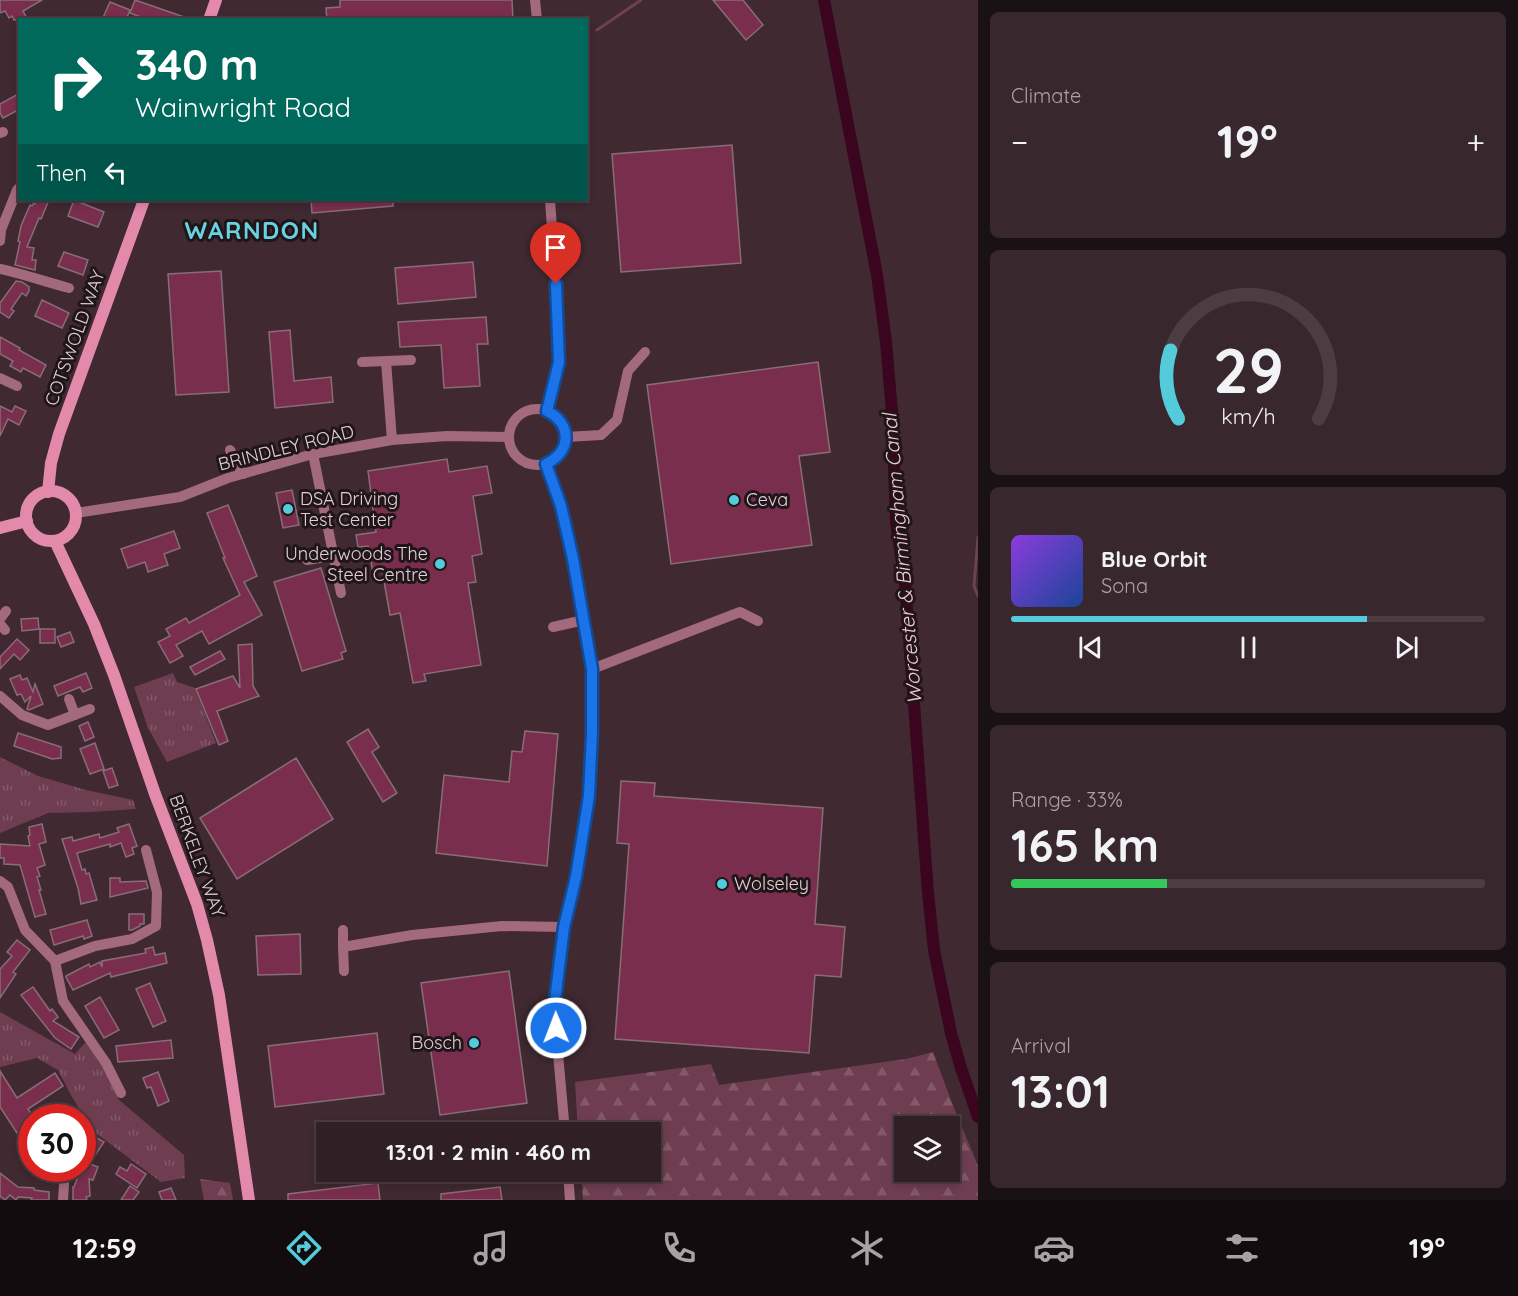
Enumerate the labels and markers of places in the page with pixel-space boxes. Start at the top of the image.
pin [530,222,581,284]
place label: DSA Driving Test Center [300,487,398,531]
place label: Ceva [746,488,788,511]
marker: Ceva [727,493,741,507]
marker: DSA Driving Test Center [281,502,295,516]
place label: Underwoods The Steel Centre [285,542,428,586]
marker: Underwoods The Steel Centre [433,557,447,571]
place label: Wolseley [734,872,809,895]
marker: Wolseley [715,877,729,891]
place label: Bosch [411,1031,462,1054]
marker: Bosch [467,1036,481,1050]

